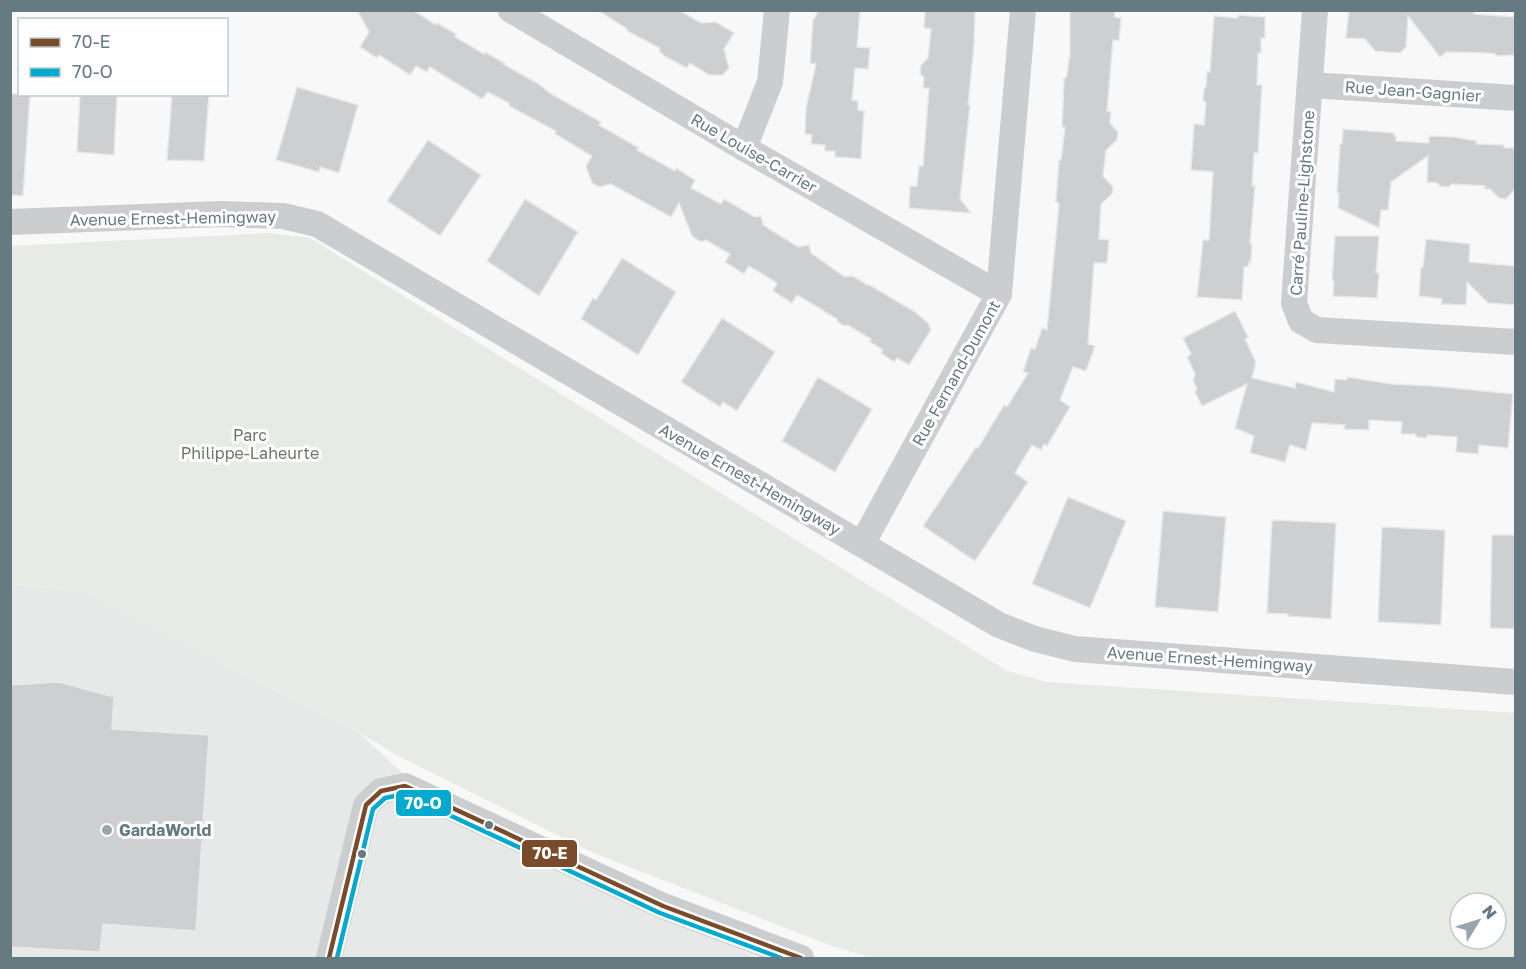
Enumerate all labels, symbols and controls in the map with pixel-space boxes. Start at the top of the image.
legend [18,18,228,96]
text: 70-E [72,30,111,52]
text: 70-O [72,60,113,82]
street label: Rue Jean-Gagnier [1344,76,1482,106]
street label: Rue Louise-Carrier [687,109,821,197]
street label: Carré Pauline-Lighstone [1286,110,1318,296]
street label: Avenue Ernest-Hemingway [70,206,276,230]
street label: Rue Fernand-Dumont [908,297,1004,449]
street label: Avenue Ernest-Hemingway [656,419,844,539]
park label: Parc Philippe-Laheurte [181,425,319,463]
street label: Avenue Ernest-Hemingway [1106,642,1314,676]
line badge: 70-O [395,789,452,817]
text: 70-O [404,793,442,813]
unlabelled marker [483,819,495,831]
place label: GardaWorld [119,820,211,840]
marker: GardaWorld [100,823,114,837]
line badge: 70-E [521,839,578,868]
text: 70-E [532,843,568,863]
unlabelled marker [356,848,368,860]
north arrow [1448,891,1508,951]
text: N [1478,901,1501,923]

